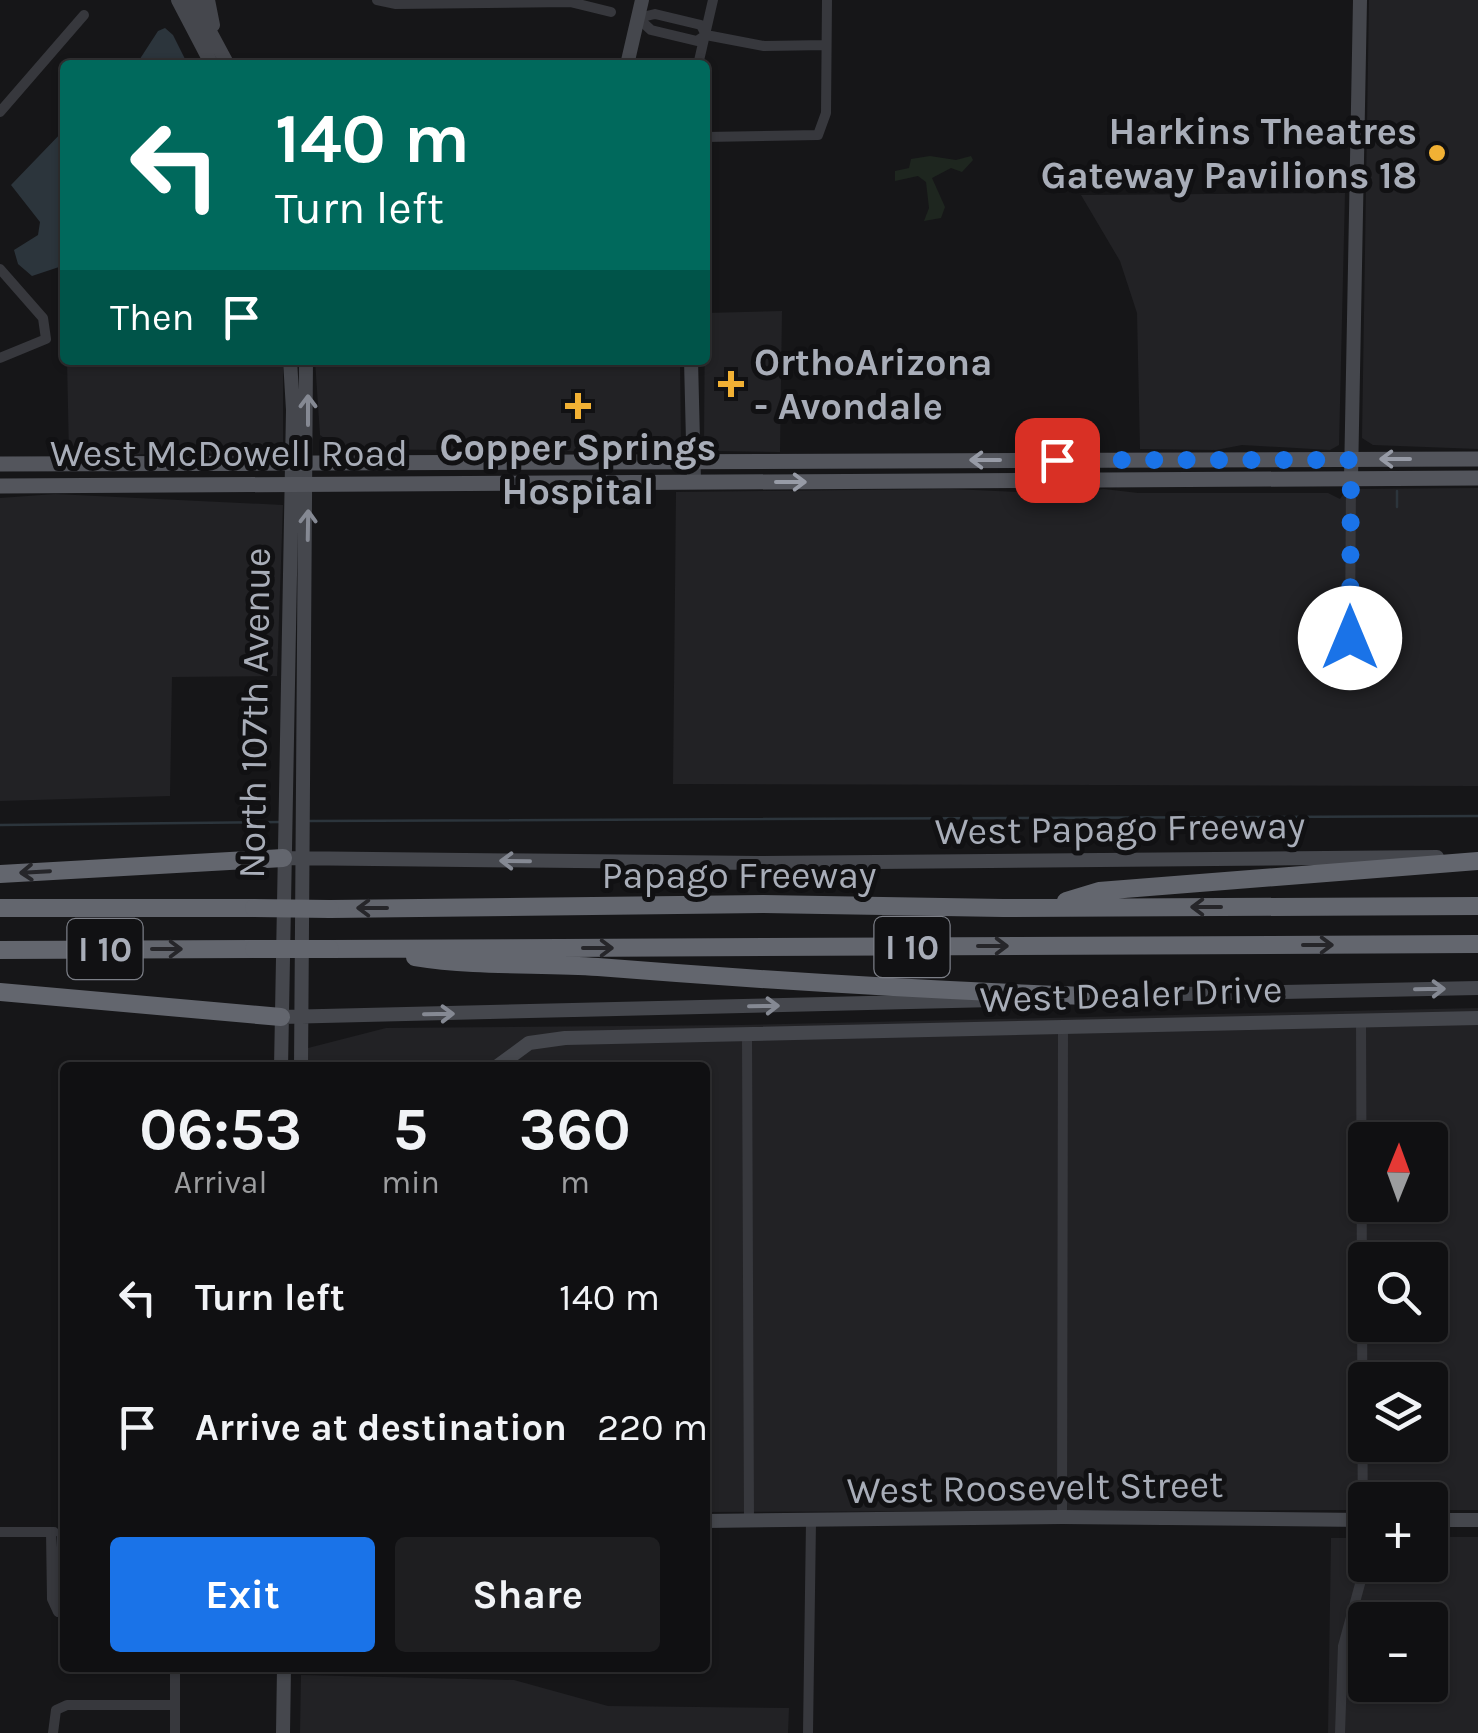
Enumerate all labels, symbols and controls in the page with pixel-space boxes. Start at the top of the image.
text: 140 m [275,98,470,180]
icon: left [110,100,240,230]
place label: Harkins Theatres Gateway Pavilions 18 [1041,109,1417,198]
marker: Harkins Theatres Gateway Pavilions 18 [1426,142,1448,164]
text: Turn left [275,182,444,234]
icon: arrive [214,290,269,345]
text: Then [110,295,194,340]
place label: OrthoArizona - Avondale [754,340,992,429]
marker: OrthoArizona - Avondale [718,371,744,397]
marker: Copper Springs Hospital [565,393,591,419]
one-way arrow [299,395,318,427]
pin [1015,418,1100,503]
place label: Copper Springs Hospital [439,425,717,514]
street label: West McDowell Road [50,431,408,476]
icon: arrive [1030,433,1085,488]
one-way arrow [970,450,1002,470]
one-way arrow [1379,450,1412,468]
one-way arrow [774,472,807,492]
one-way arrow [298,510,318,542]
street label: North 107th Avenue [229,547,280,879]
position arrow [1298,586,1402,690]
street label: West Papago Freeway [934,803,1306,854]
one-way arrow [500,852,532,871]
street label: Papago Freeway [601,853,877,898]
one-way arrow [19,863,51,882]
one-way arrow [357,898,390,918]
one-way arrow [1190,898,1222,916]
road number: I 10 [874,917,950,977]
road number: I 10 [68,919,142,979]
one-way arrow [976,936,1008,956]
one-way arrow [1300,936,1333,954]
one-way arrow [580,938,613,958]
one-way arrow [150,940,183,958]
street label: West Dealer Drive [979,967,1283,1022]
one-way arrow [1413,979,1445,998]
one-way arrow [748,997,780,1016]
one-way arrow [423,1004,455,1023]
text: 06:53 [139,1094,302,1164]
text: 5 [393,1094,428,1164]
text: 360 [519,1094,631,1164]
north arrow [1348,1122,1448,1222]
map controls [1348,1122,1448,1702]
text: Arrival [174,1164,267,1201]
text: min [381,1164,440,1201]
text: m [560,1164,590,1201]
button: search [1348,1242,1448,1342]
icon: left [110,1270,165,1325]
text: Turn left [195,1275,345,1320]
text: 140 m [559,1275,660,1320]
button: layers [1348,1362,1448,1462]
icon: arrive [110,1400,165,1455]
text: Arrive at destination [195,1405,567,1450]
text: 220 m [597,1405,708,1450]
street label: West Roosevelt Street [846,1462,1224,1513]
button: + [1348,1482,1448,1582]
button: Exit [110,1537,375,1652]
button: Share [395,1537,660,1652]
button: − [1348,1602,1448,1702]

